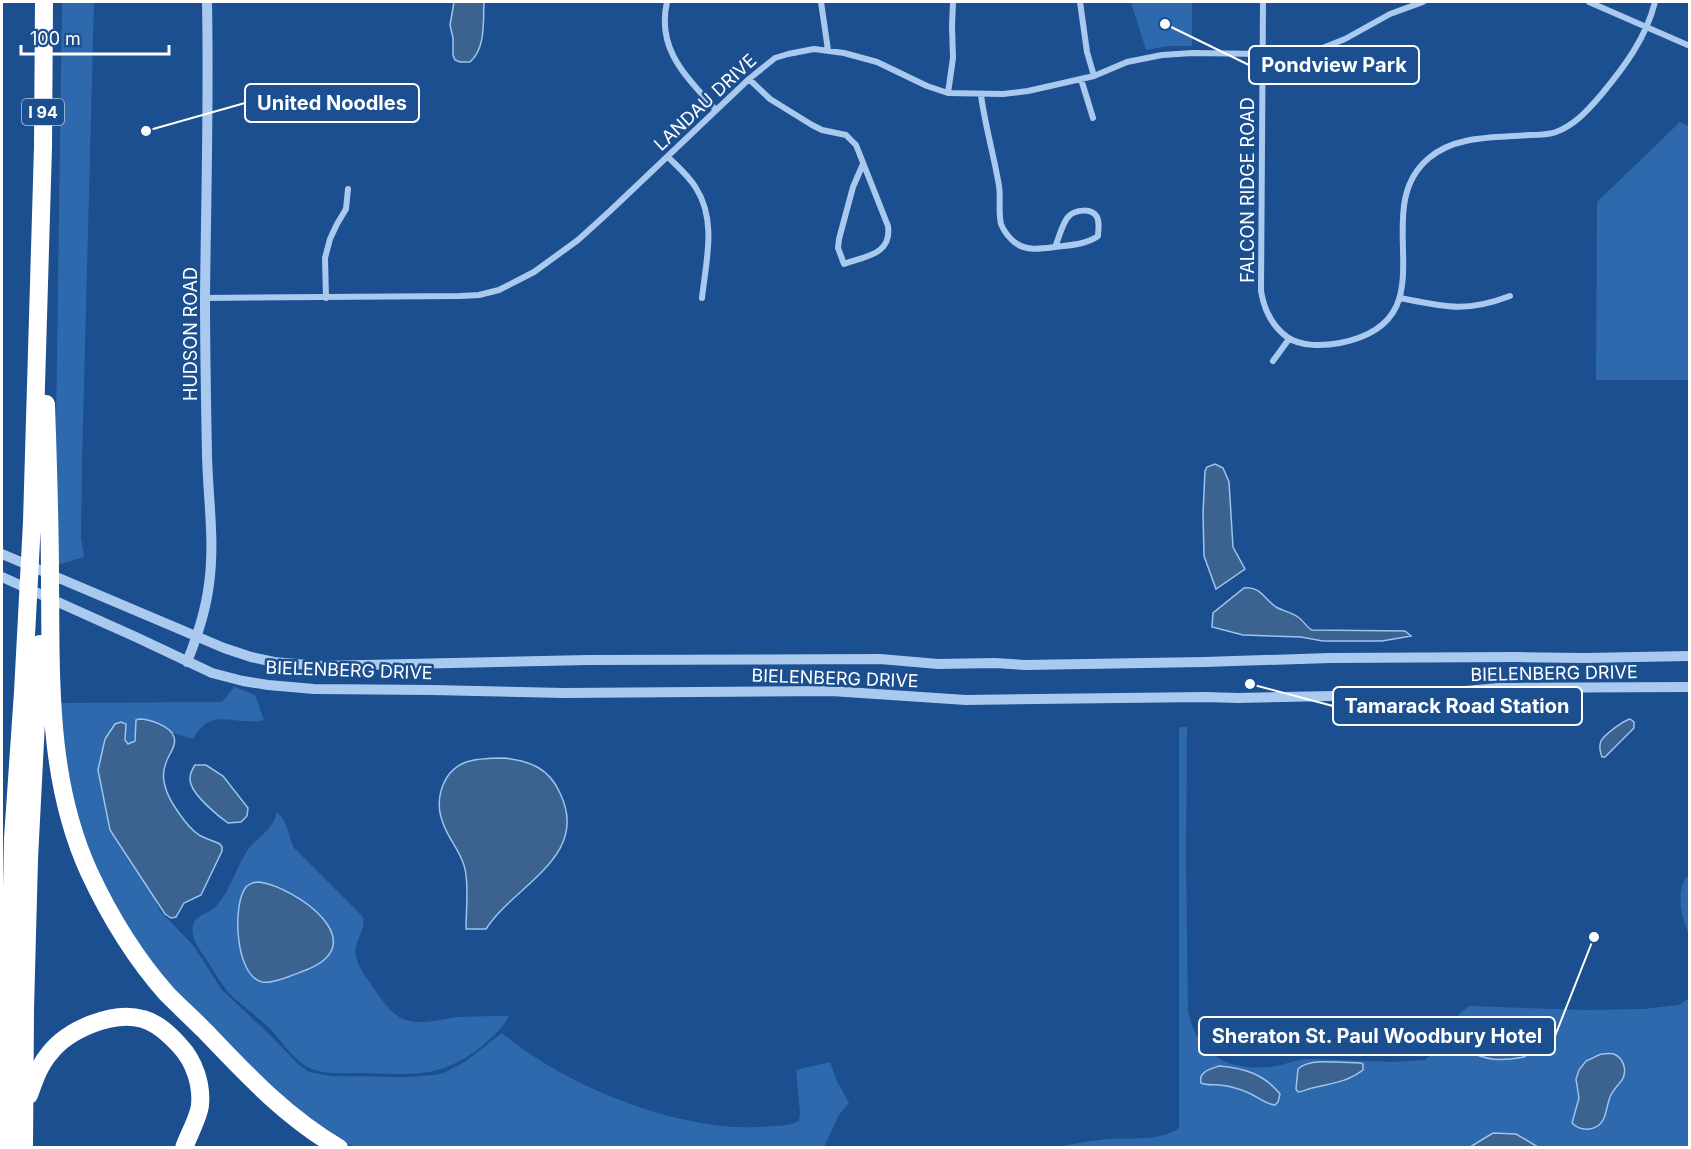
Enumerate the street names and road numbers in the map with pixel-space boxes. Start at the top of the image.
street label: LANDAU DRIVE [650,49,760,155]
street label: FALCON RIDGE ROAD [1237,97,1258,283]
road number: I 94 [22,99,64,125]
street label: HUDSON ROAD [180,267,201,401]
street label: BIELENBERG DRIVE [265,657,433,683]
street label: BIELENBERG DRIVE [1470,661,1638,685]
street label: BIELENBERG DRIVE [751,665,919,691]

